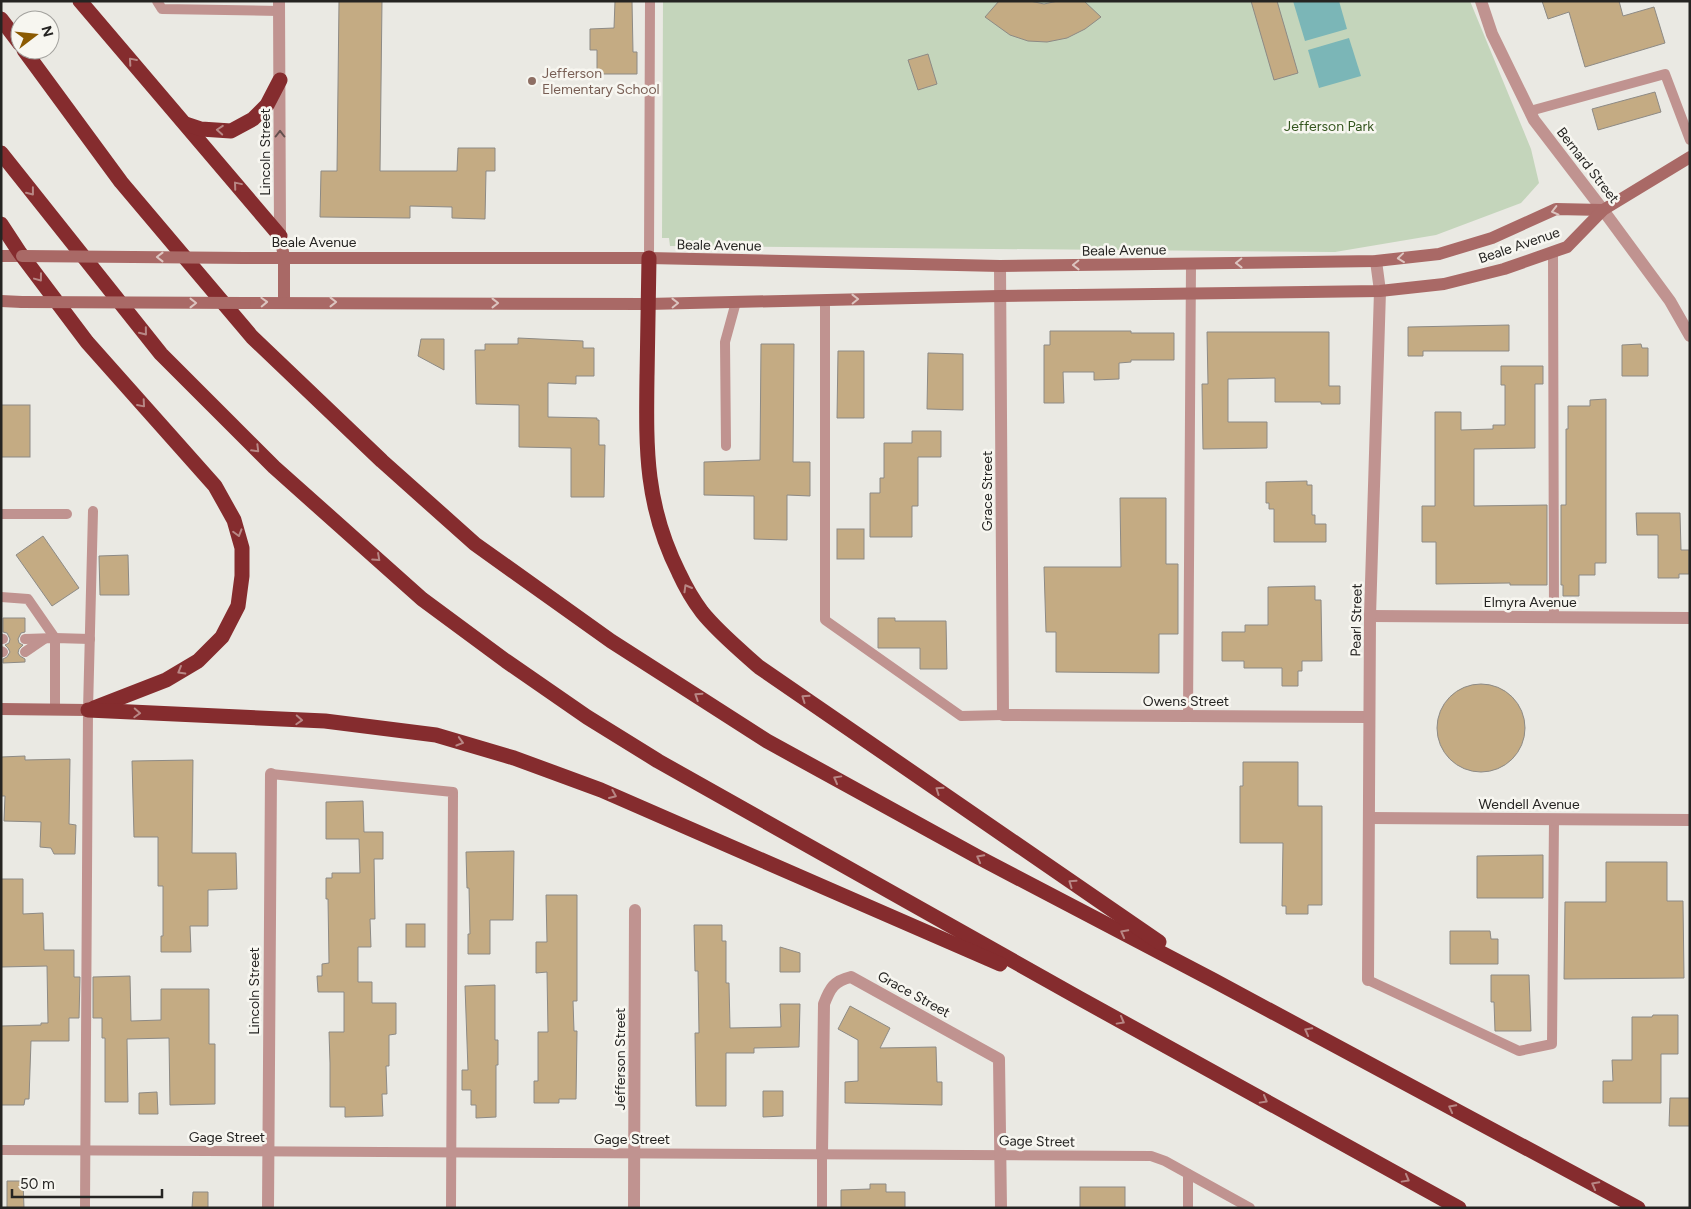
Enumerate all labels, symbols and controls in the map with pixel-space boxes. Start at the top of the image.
north arrow [10,10,60,60]
text: N [37,24,57,39]
one-way arrow [129,58,138,67]
place label: Jefferson Elementary School [542,65,660,98]
marker: Jefferson Elementary School [526,75,538,87]
street label: Lincoln Street [257,108,274,196]
park label: Jefferson Park [1284,118,1374,135]
street label: Bernard Street [1553,124,1622,207]
one-way arrow [216,125,224,136]
one-way arrow [275,130,285,138]
one-way arrow [235,182,243,191]
one-way arrow [26,186,34,195]
one-way arrow [1551,205,1559,216]
street label: Beale Avenue [1476,224,1562,267]
street label: Beale Avenue [272,234,357,251]
street label: Beale Avenue [676,236,762,255]
street label: Beale Avenue [1081,241,1167,260]
one-way arrow [156,252,164,262]
one-way arrow [1397,252,1405,263]
one-way arrow [1235,258,1242,268]
one-way arrow [1072,260,1080,270]
one-way arrow [33,272,42,282]
one-way arrow [852,294,860,304]
one-way arrow [261,297,269,308]
one-way arrow [330,297,337,307]
one-way arrow [190,298,198,308]
one-way arrow [492,298,500,308]
one-way arrow [672,298,680,308]
one-way arrow [138,326,146,335]
one-way arrow [136,399,145,408]
one-way arrow [251,444,260,453]
street label: Grace Street [979,451,996,531]
one-way arrow [232,529,243,537]
one-way arrow [371,553,380,562]
street label: Pearl Street [1347,583,1366,657]
one-way arrow [684,585,694,594]
street label: Elmyra Avenue [1483,594,1577,611]
one-way arrow [177,665,186,675]
one-way arrow [694,693,703,702]
street label: Owens Street [1143,693,1229,710]
one-way arrow [801,695,810,704]
one-way arrow [133,707,141,718]
one-way arrow [295,715,303,726]
one-way arrow [455,736,464,747]
one-way arrow [834,775,843,785]
one-way arrow [935,787,944,796]
one-way arrow [608,789,617,800]
street label: Wendell Avenue [1478,796,1580,813]
one-way arrow [976,854,985,864]
one-way arrow [1069,879,1078,889]
one-way arrow [1120,929,1129,939]
street label: Lincoln Street [246,947,263,1035]
street label: Grace Street [874,968,953,1021]
street label: Jefferson Street [612,1008,629,1110]
one-way arrow [1116,1015,1125,1025]
one-way arrow [1305,1027,1314,1037]
one-way arrow [1258,1094,1267,1104]
one-way arrow [1448,1104,1457,1114]
street label: Gage Street [189,1129,265,1146]
street label: Gage Street [594,1131,670,1148]
street label: Gage Street [999,1132,1075,1151]
scale bar [12,1166,162,1198]
one-way arrow [1400,1172,1409,1182]
text: 50 m [20,1175,55,1193]
one-way arrow [1591,1181,1600,1191]

